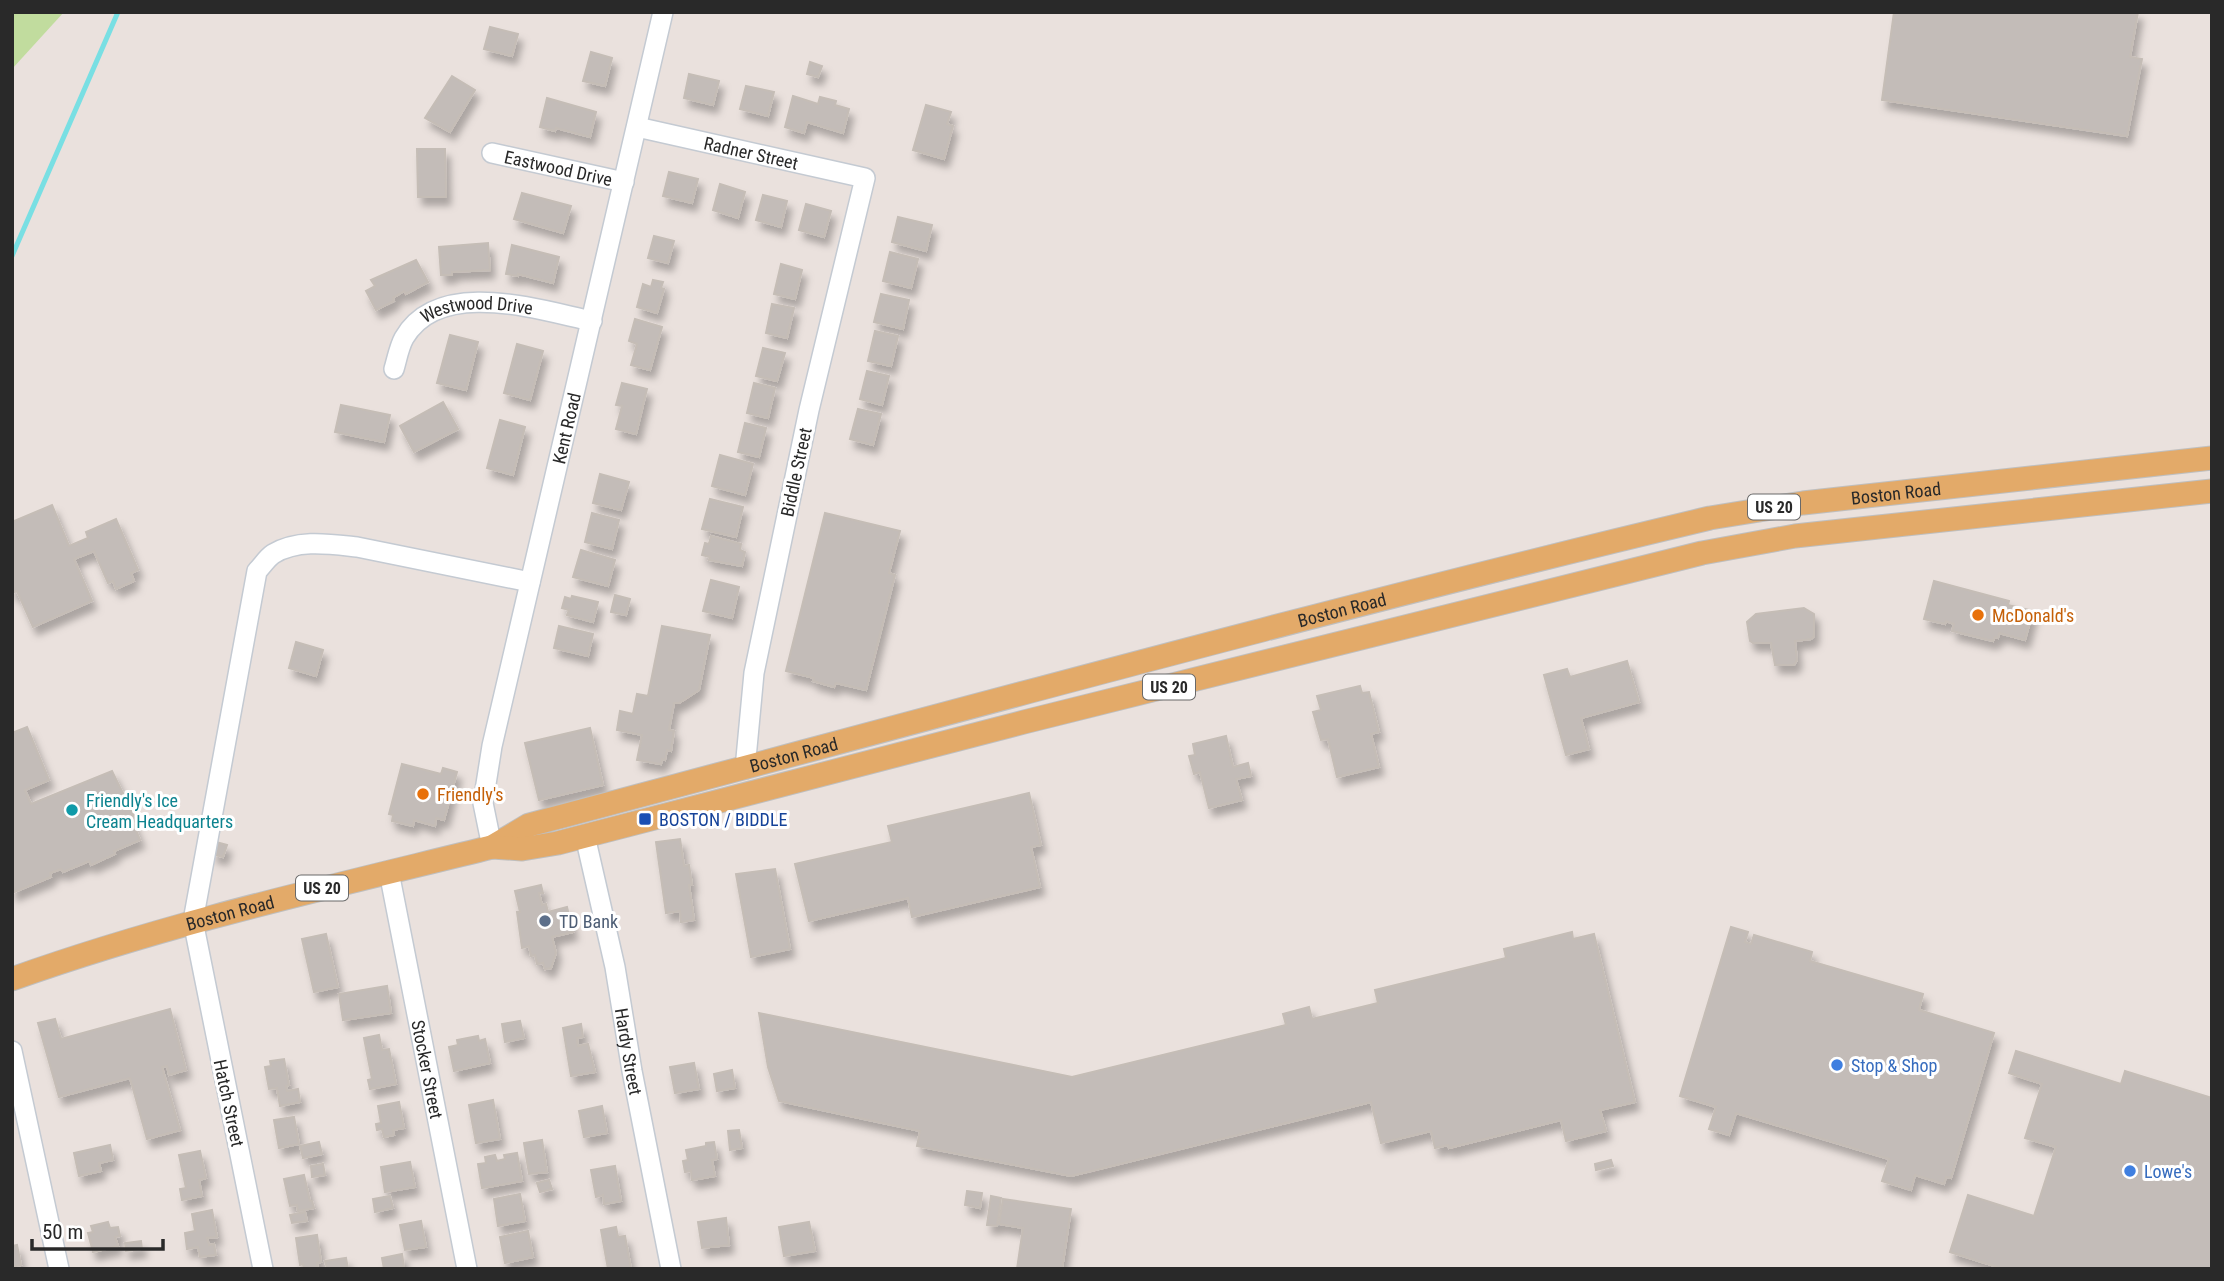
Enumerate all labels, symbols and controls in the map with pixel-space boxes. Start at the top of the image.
street label: Radner Street [702,132,800,173]
street label: Eastwood Drive [502,146,614,190]
street label: Westwood Drive [416,292,535,327]
street label: Kent Road [548,390,584,466]
street label: Biddle Street [776,425,816,519]
street label: Boston Road [1850,477,1942,508]
road number: US 20 [1748,494,1800,520]
street label: Boston Road [1295,588,1388,631]
place label: McDonald's [1992,605,2074,626]
marker: McDonald's [1970,607,1986,623]
road number: US 20 [1143,674,1195,700]
street label: Boston Road [747,733,840,776]
place label: Friendly's [437,784,504,805]
marker: Friendly's [415,786,431,802]
place label: Friendly's Ice Cream Headquarters [86,790,233,832]
marker: Friendly's Ice Cream Headquarters [64,802,80,818]
place label: BOSTON / BIDDLE [659,809,787,830]
marker: BOSTON / BIDDLE [637,811,653,827]
road number: US 20 [296,876,348,900]
street label: Boston Road [184,891,276,934]
place label: TD Bank [559,911,618,932]
marker: TD Bank [537,913,553,929]
street label: Hardy Street [611,1006,647,1097]
street label: Stocker Street [408,1018,448,1120]
place label: Stop & Shop [1851,1055,1938,1076]
marker: Stop & Shop [1829,1057,1845,1073]
street label: Hatch Street [210,1058,248,1148]
place label: Lowe's [2144,1161,2192,1182]
marker: Lowe's [2122,1163,2138,1179]
scale bar [32,1208,163,1252]
text: 50 m [42,1220,83,1244]

